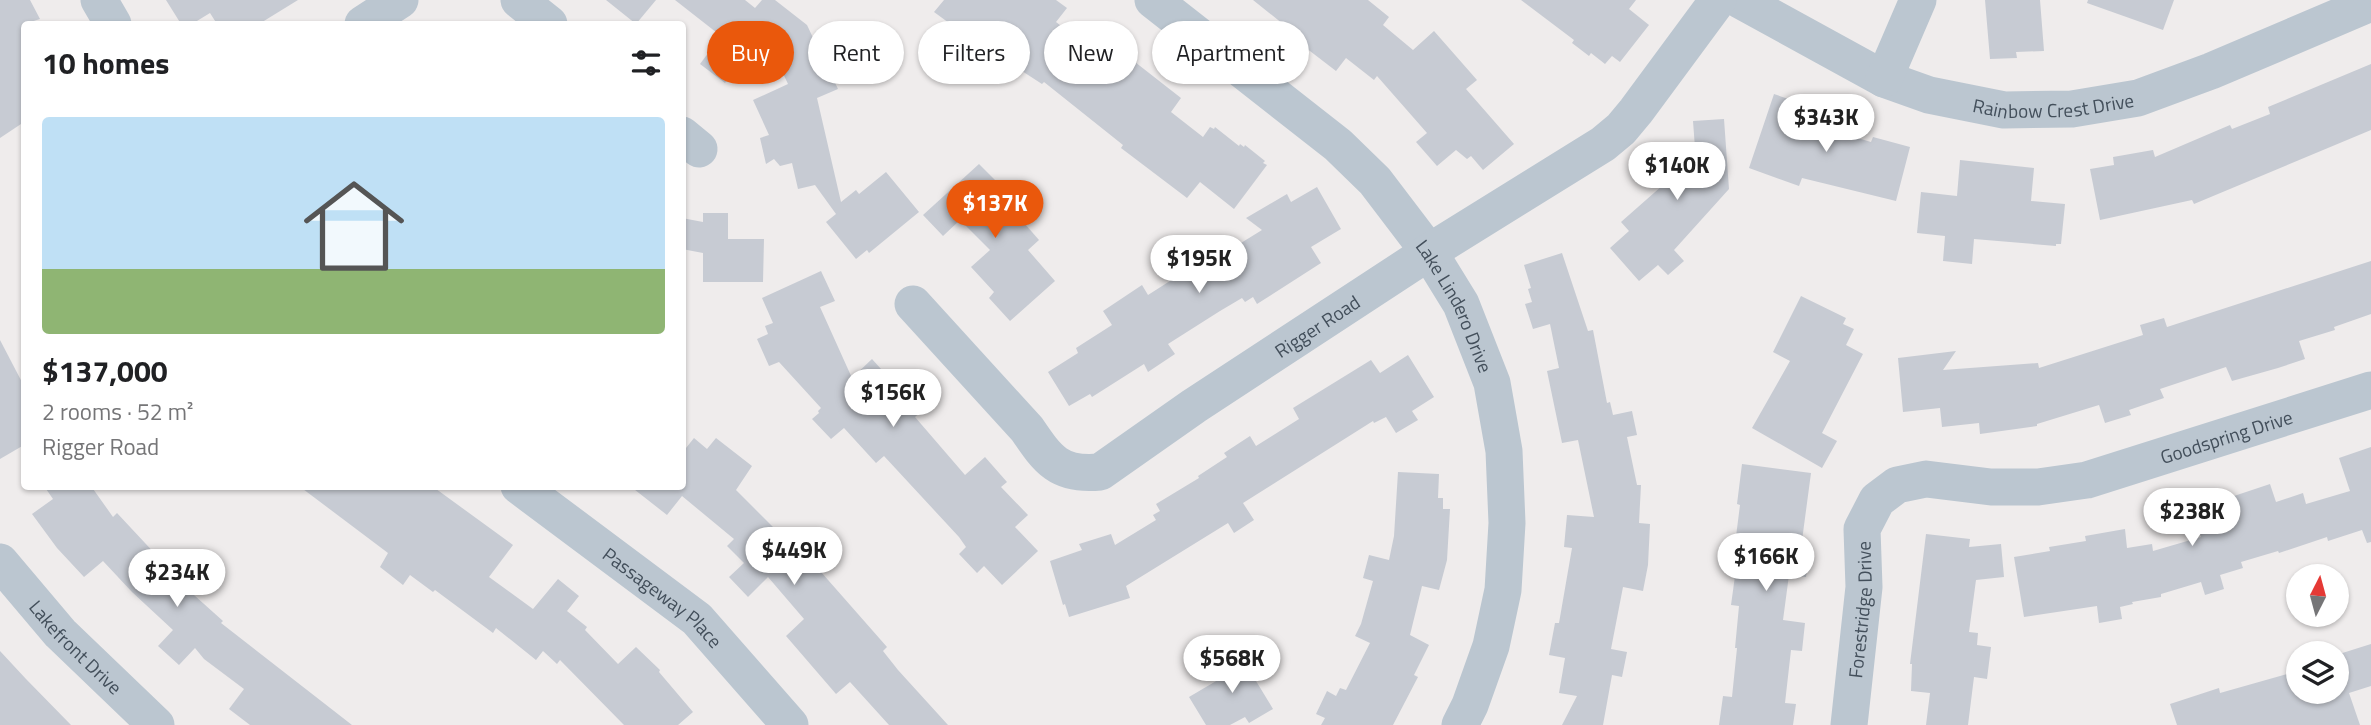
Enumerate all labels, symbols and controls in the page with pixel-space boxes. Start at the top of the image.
chip: Buy [707,21,794,84]
chip: Rent [808,21,904,84]
chip: Filters [918,21,1030,84]
chip: New [1044,21,1138,84]
chip: Apartment [1152,21,1309,84]
text: 10 homes [42,40,169,86]
icon: filters [627,44,665,82]
street label: Rainbow Crest Drive [1970,84,2136,125]
pin: $343K [1777,94,1875,154]
text: $343K [1793,99,1859,134]
pin: $140K [1628,142,1726,202]
text: $140K [1644,147,1710,182]
icon: home [291,163,417,289]
pin: $137K [946,180,1044,240]
text: $137K [962,185,1028,220]
street label: Lake Lindero Drive [1409,233,1501,377]
pin: $195K [1150,236,1248,295]
text: $195K [1166,240,1232,275]
street label: Rigger Road [1268,287,1365,364]
text: $137,000 [42,348,168,394]
pin: $156K [844,370,942,429]
text: $156K [860,374,926,409]
text: 2 rooms · 52 m² [42,394,193,429]
street label: Goodspring Drive [2156,401,2296,470]
text: Rigger Road [42,429,159,464]
pin: $238K [2143,489,2241,548]
text: $238K [2159,493,2225,528]
pin: $449K [745,528,843,587]
text: $449K [761,532,827,567]
pin: $166K [1717,534,1815,593]
text: $166K [1733,538,1799,573]
street label: Passageway Place [597,539,730,654]
street label: Forestridge Drive [1840,541,1878,679]
pin: $234K [128,550,226,609]
text: $234K [144,554,210,589]
north arrow [2286,564,2348,626]
map controls [2286,564,2349,704]
street label: Lakefront Drive [23,593,129,700]
pin: $568K [1183,636,1281,695]
text: $568K [1199,640,1265,675]
button: layers [2286,641,2349,704]

